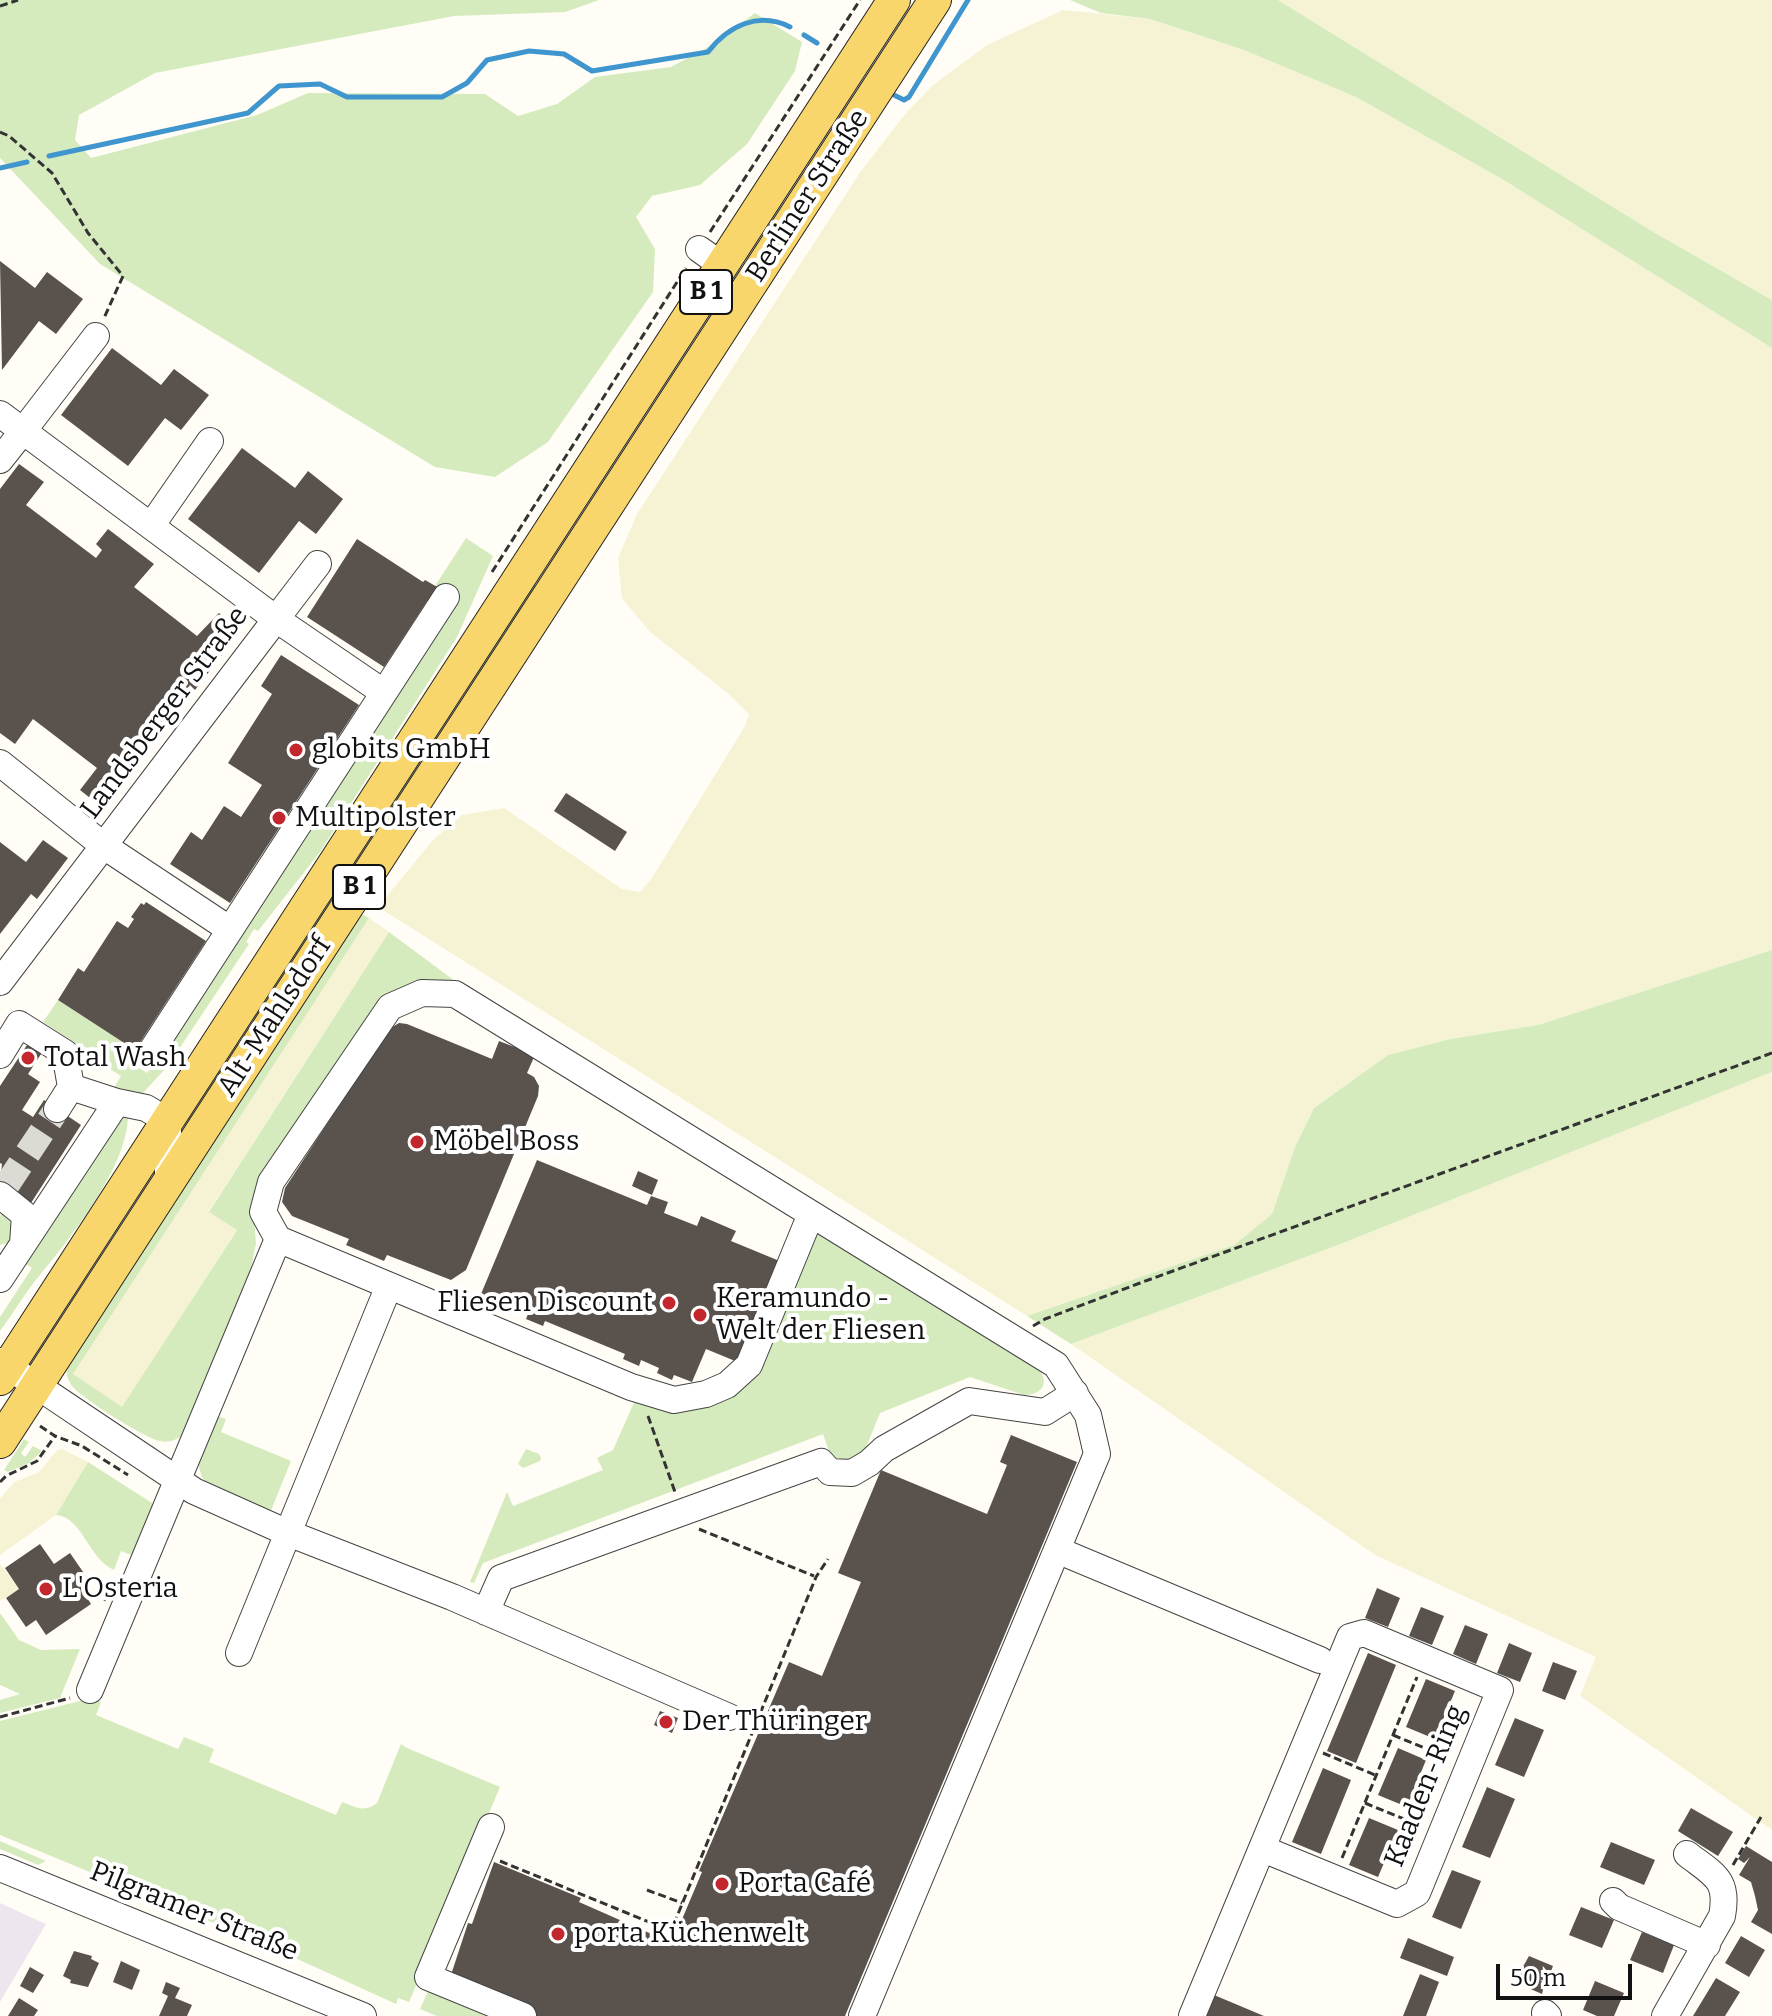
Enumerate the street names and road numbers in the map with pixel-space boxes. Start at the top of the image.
street label: Berliner Straße [740,103,876,289]
road number: B 1 [680,270,732,314]
street label: Landsberger Straße [74,600,256,826]
road number: B 1 [333,865,385,909]
street label: Alt-Mahlsdorf [211,931,339,1103]
street label: Kaaden-Ring [1378,1700,1474,1872]
street label: Pilgramer Straße [85,1855,303,1969]

